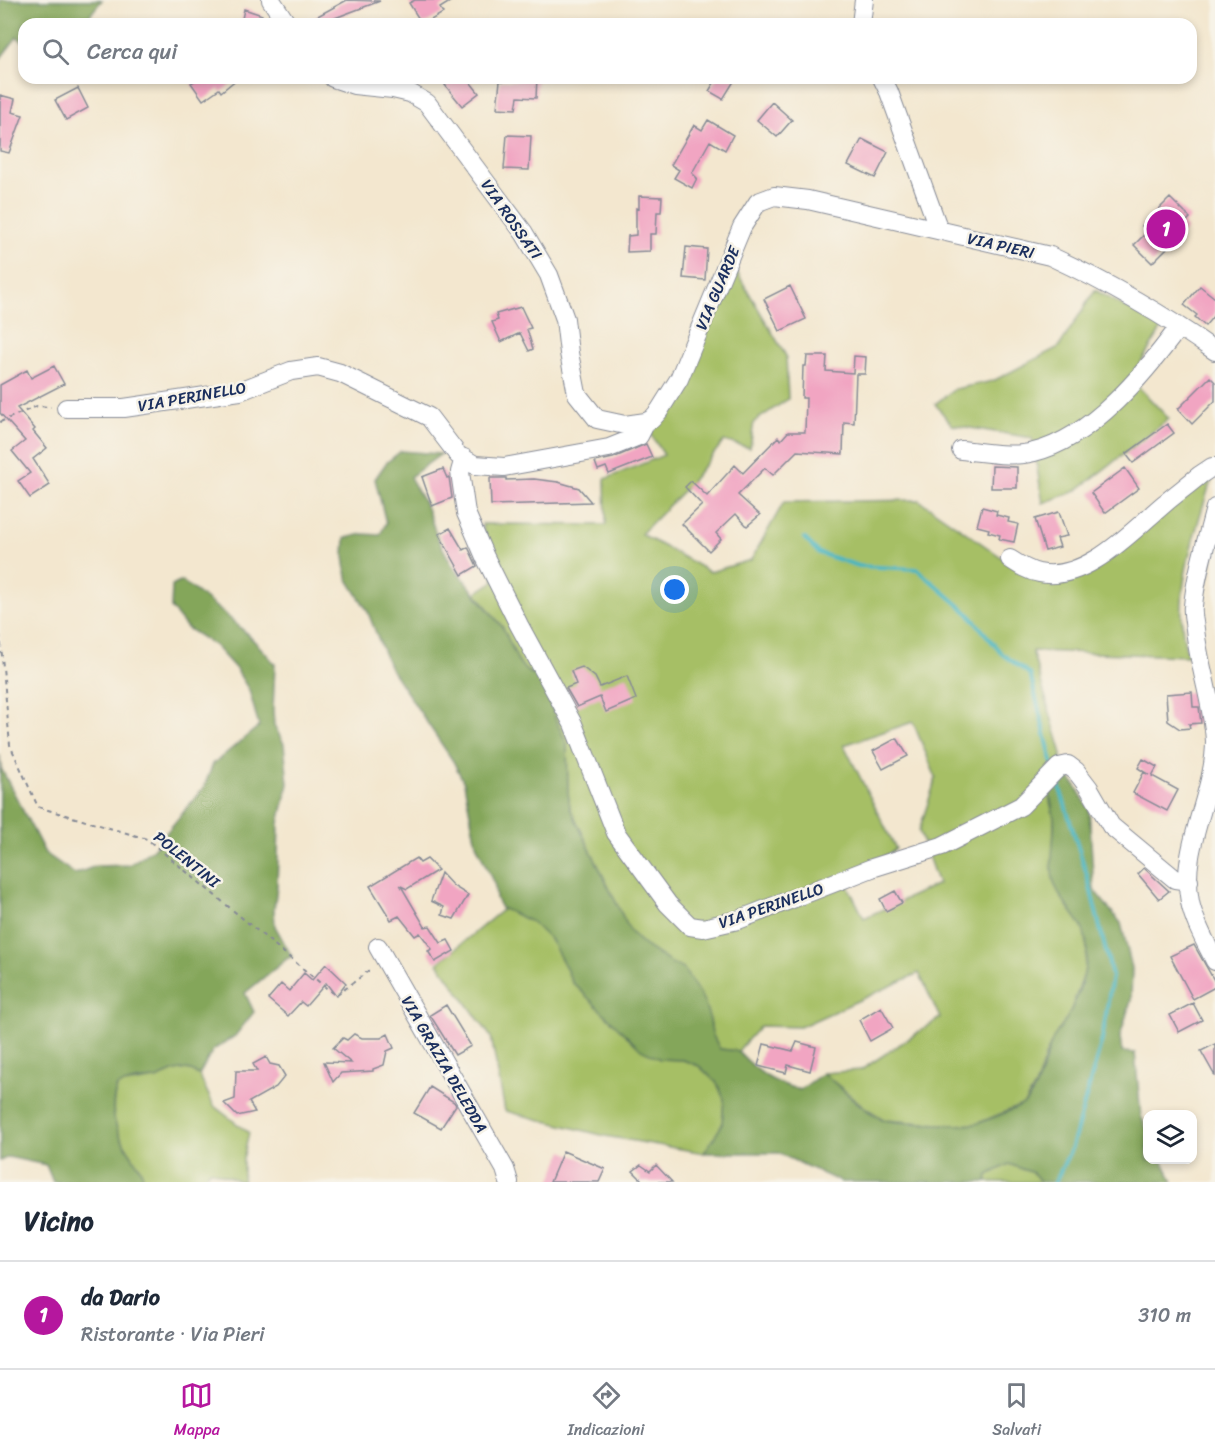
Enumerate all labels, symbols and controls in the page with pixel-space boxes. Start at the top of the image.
search box [18,18,1197,84]
text: Cerca qui [87,32,177,71]
icon: search [39,35,72,68]
street label: VIA ROSSATI [473,173,550,266]
pin: 1 [1146,206,1186,252]
street label: VIA PIERI [964,224,1037,267]
street label: VIA GUARDE [687,241,749,335]
street label: VIA PERINELLO [136,373,249,420]
your location [660,575,689,604]
street label: POLENTINI [147,823,228,897]
street label: VIA PERINELLO [715,874,828,937]
street label: VIA GRAZIA DELEDDA [393,990,496,1139]
map controls [1143,1110,1197,1164]
button: layers [1143,1110,1197,1164]
text: Vicino [24,1198,94,1244]
text: da Dario [81,1278,160,1317]
text: 1 [39,1298,48,1333]
text: 310 m [1138,1298,1191,1333]
text: Ristorante · Via Pieri [81,1317,264,1352]
tab: Mappa [174,1379,220,1444]
tab: Indicazioni [568,1379,645,1444]
tab: Salvati [992,1379,1041,1444]

